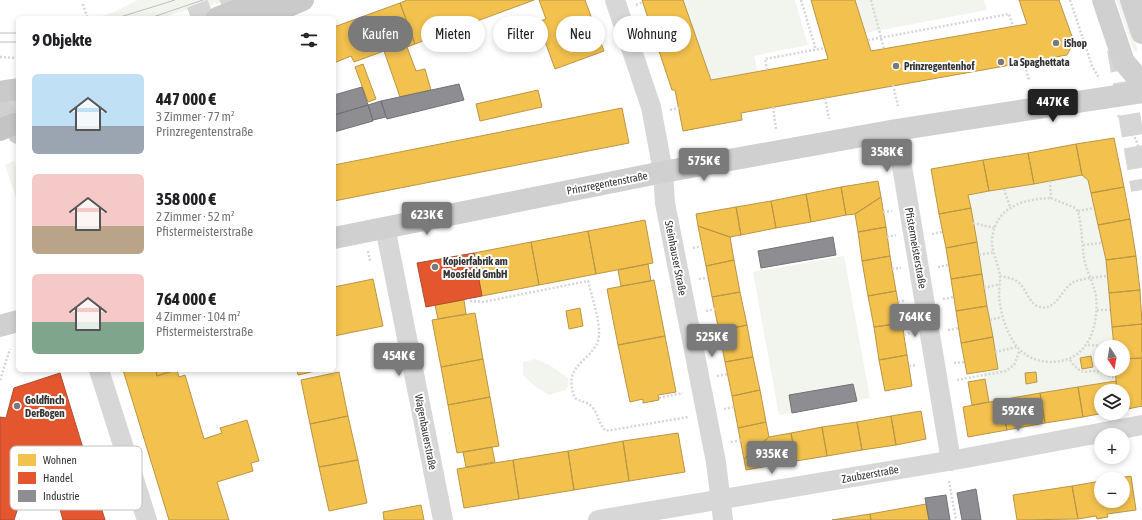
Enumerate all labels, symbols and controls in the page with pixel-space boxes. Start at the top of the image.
chip: Kaufen [348,16,413,52]
chip: Mieten [421,16,485,52]
chip: Filter [493,16,548,52]
chip: Neu [556,16,605,52]
chip: Wohnung [613,16,691,52]
icon: filters [298,29,320,51]
text: 9 Objekte [32,30,92,50]
place label: iShop [1064,37,1087,49]
marker: iShop [1051,38,1061,48]
place label: La Spaghettata [1009,56,1070,68]
marker: La Spaghettata [996,57,1006,67]
place label: Prinzregentenhof [904,60,975,72]
marker: Prinzregentenhof [891,61,901,71]
text: 447 000 € [156,89,216,109]
pin: 447K € [1020,89,1086,123]
icon: home [64,90,112,138]
text: 447K € [1037,94,1069,109]
text: 3 Zimmer · 77 m² [156,109,235,124]
text: Prinzregentenstraße [156,124,253,139]
pin: 358K € [854,139,920,173]
text: 358K € [871,144,903,159]
pin: 575K € [671,148,737,182]
text: 575K € [688,153,720,168]
street label: Prinzregentenstraße [565,169,649,197]
text: 358 000 € [156,189,216,209]
icon: home [64,190,112,238]
pin: 623K € [394,202,460,236]
text: 623K € [411,207,443,222]
street label: Pfistermeisterstraße [903,207,929,289]
text: 2 Zimmer · 52 m² [156,209,235,224]
street label: Steinhauser Straße [663,220,689,296]
text: Pfistermeisterstraße [156,224,253,239]
place label: Kopierfabrik am Moosfeld GmbH [443,255,508,280]
marker: Kopierfabrik am Moosfeld GmbH [430,262,440,272]
text: 764 000 € [156,289,216,309]
icon: home [64,290,112,338]
pin: 764K € [882,304,948,338]
text: 4 Zimmer · 104 m² [156,309,241,324]
text: 764K € [899,309,931,324]
text: Pfistermeisterstraße [156,324,253,339]
pin: 525K € [679,324,745,358]
text: 525K € [696,329,728,344]
north arrow [1094,340,1130,376]
map controls [1094,340,1130,508]
pin: 454K € [366,343,432,377]
text: 454K € [383,348,415,363]
button: layers [1094,384,1130,420]
street label: Wagenbauerstraße [413,393,439,471]
place label: Goldfinch DerBogen [25,394,65,419]
pin: 592K € [985,398,1051,432]
marker: Goldfinch DerBogen [12,401,22,411]
text: 592K € [1002,403,1034,418]
button: + [1094,428,1130,464]
pin: 935K € [739,441,805,475]
legend [10,446,142,510]
text: 935K € [756,446,788,461]
text: Wohnen [43,454,77,466]
street label: Zaubzerstraße [840,463,900,485]
text: Handel [43,472,73,484]
button: − [1094,472,1130,508]
text: Industrie [43,490,80,502]

